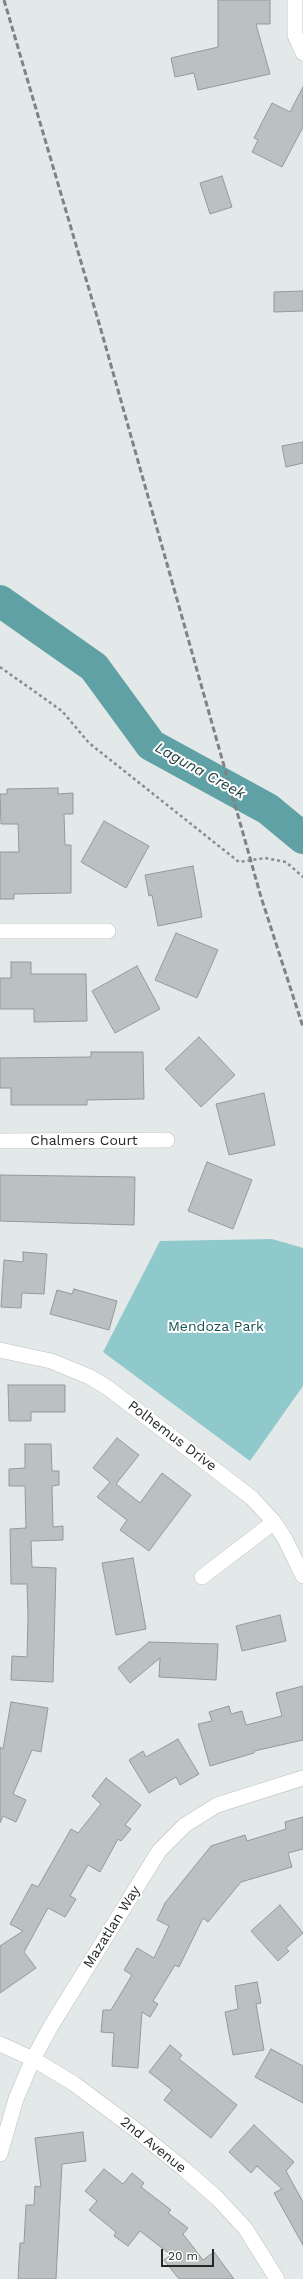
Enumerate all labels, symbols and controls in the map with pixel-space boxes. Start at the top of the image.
water label: Laguna Creek [152,739,248,803]
street label: Chalmers Court [30,1133,138,1149]
park label: Mendoza Park [168,1319,264,1335]
street label: Polhemus Drive [124,1397,220,1475]
street label: Mazatlan Way [80,1883,144,1971]
street label: 2nd Avenue [117,2113,189,2177]
scale bar [163,2241,216,2267]
text: 20 m [168,2249,198,2263]

